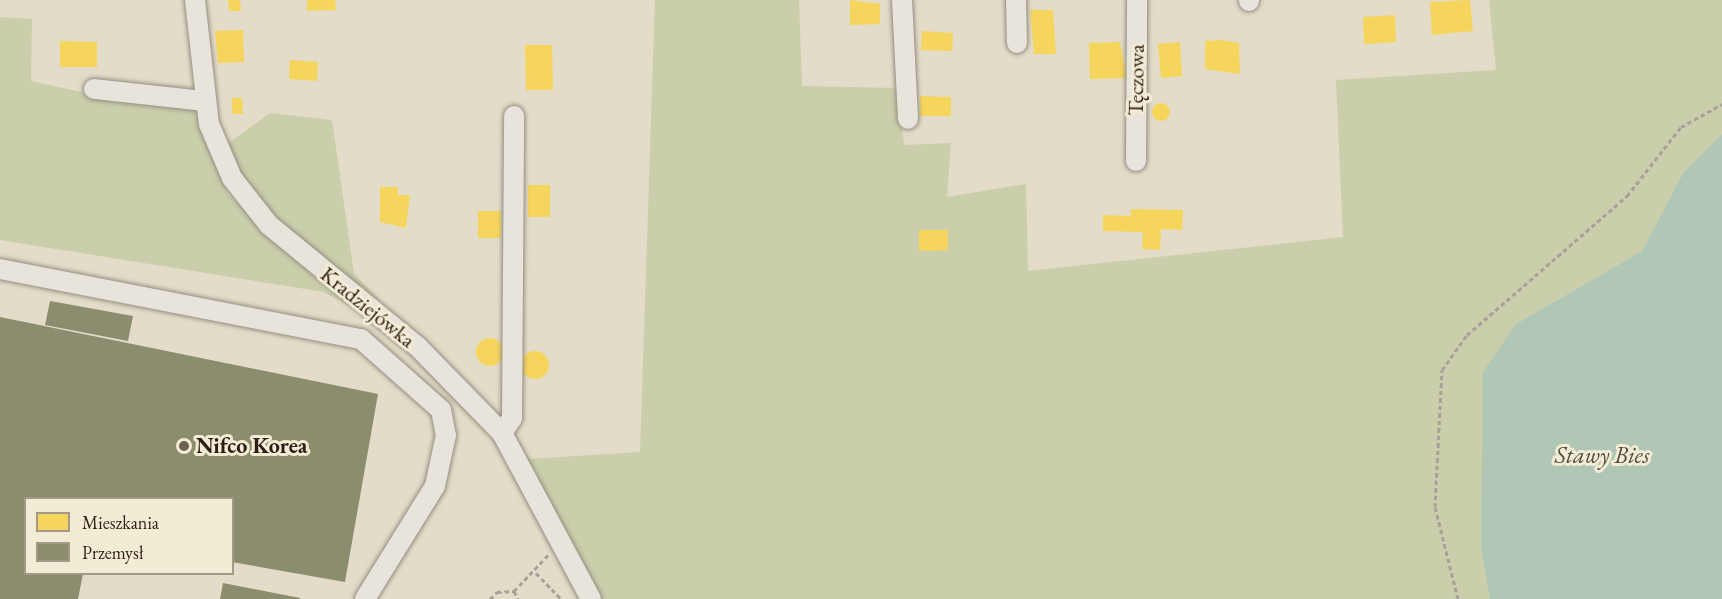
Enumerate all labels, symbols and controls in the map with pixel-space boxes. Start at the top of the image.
street label: Tęczowa [1122,44,1150,116]
street label: Kradziejówka [315,261,421,353]
place label: Nifco Korea [196,433,307,459]
marker: Nifco Korea [177,439,191,453]
water label: Stawy Bies [1555,441,1649,469]
legend [24,497,234,575]
text: Mieszkania [82,511,159,534]
text: Przemysł [82,541,144,564]

